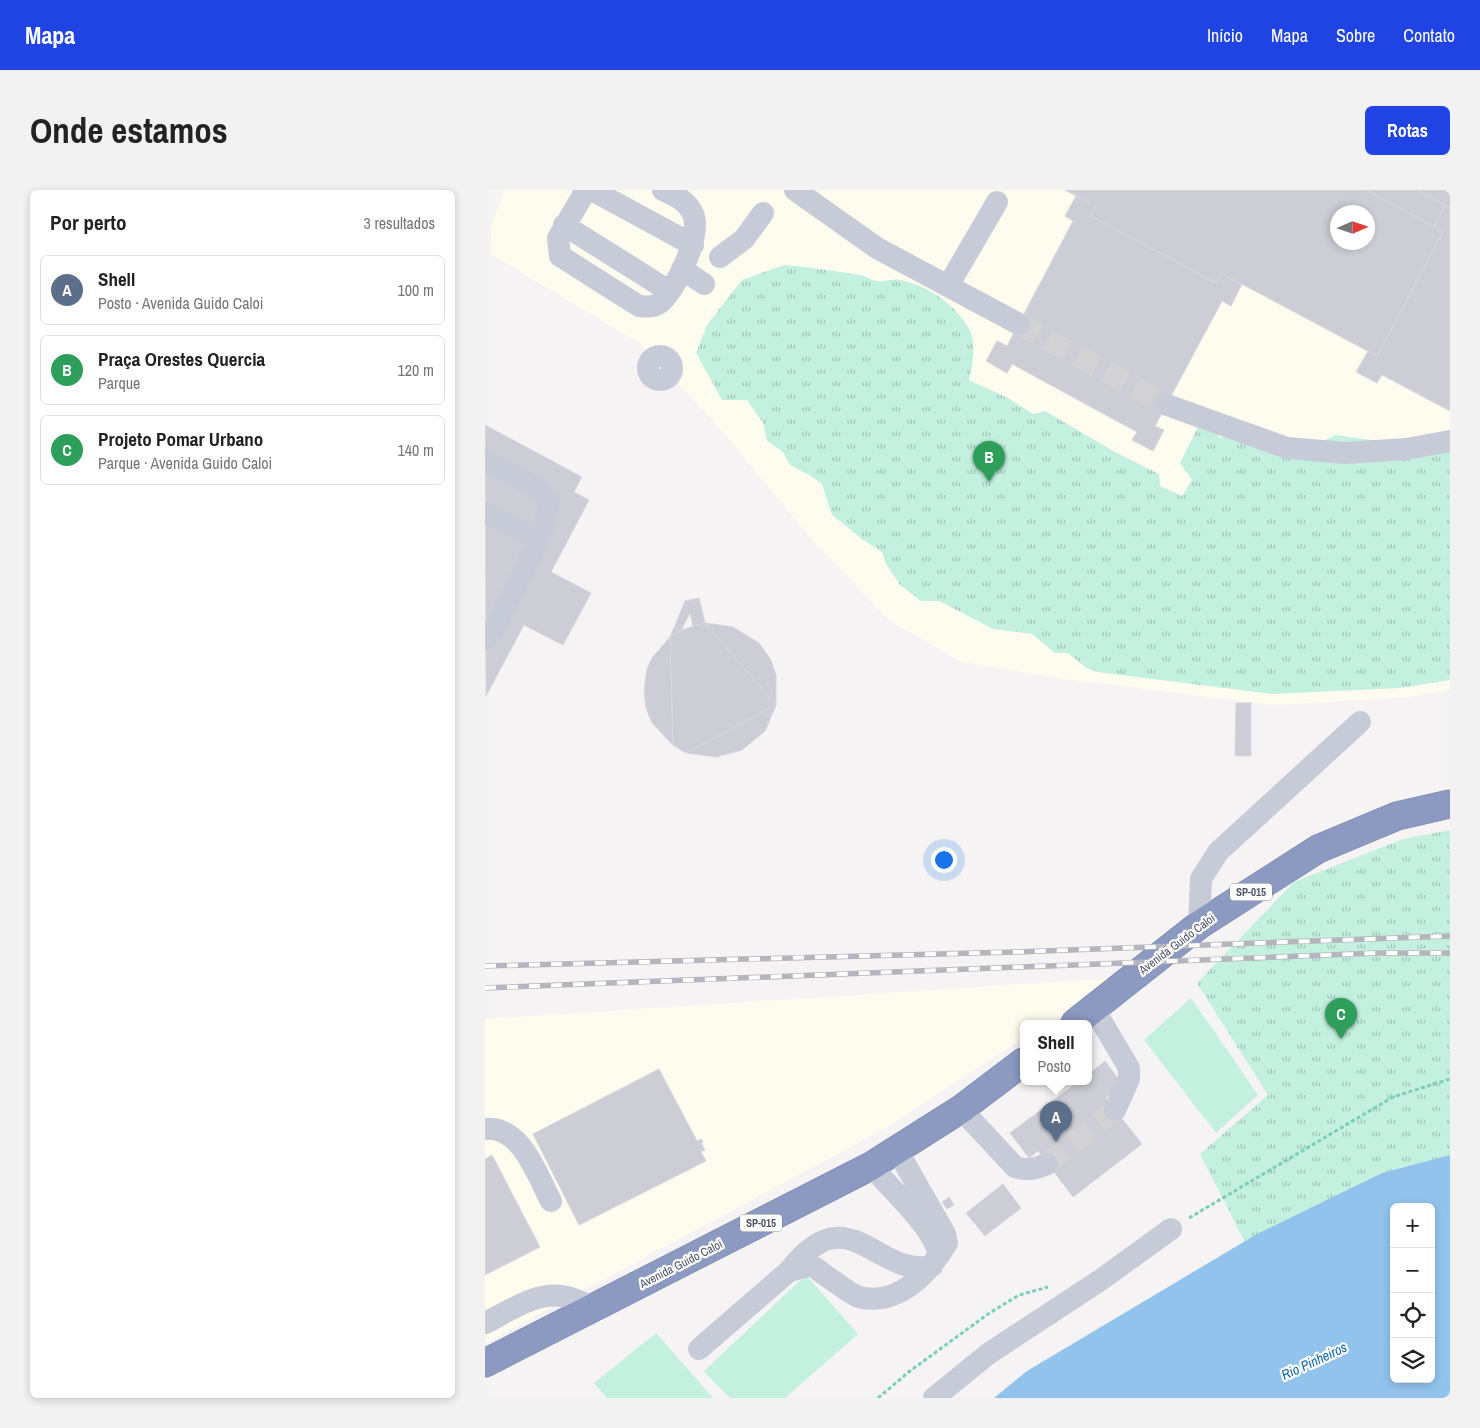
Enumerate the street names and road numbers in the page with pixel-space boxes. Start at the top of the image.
road number: SP-015 [1230,884,1272,900]
street label: Avenida Guido Caloi [1135,910,1218,978]
road number: SP-015 [740,1214,782,1232]
street label: Avenida Guido Caloi [636,1236,725,1292]

